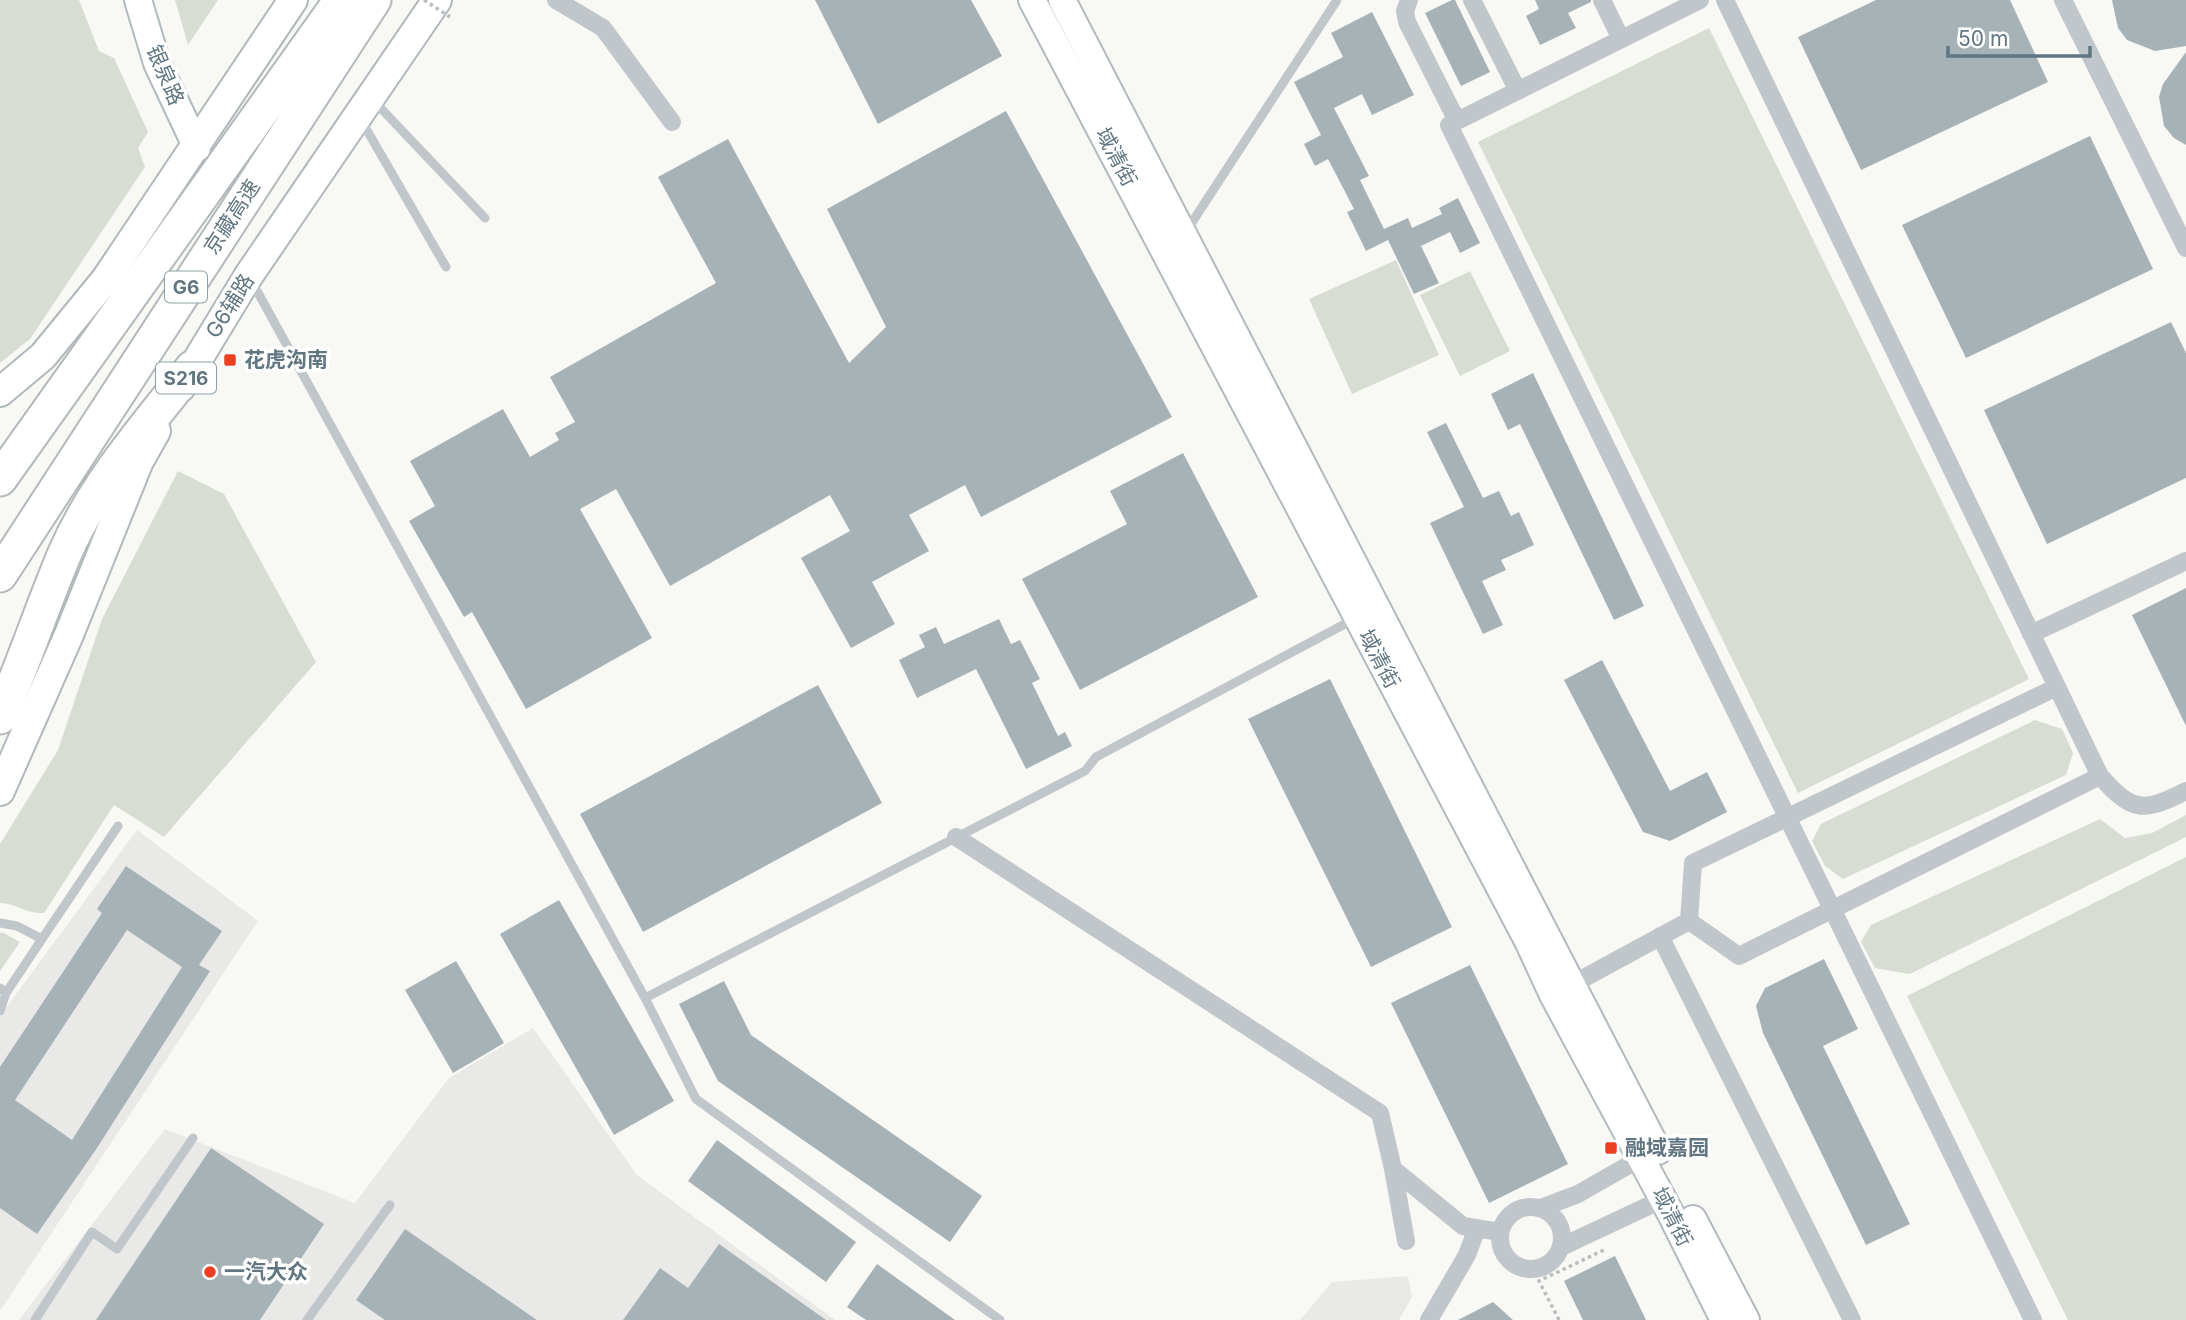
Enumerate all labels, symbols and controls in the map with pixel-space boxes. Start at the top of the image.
scale bar [1948,14,2090,58]
text: 50 m [1958,26,2008,51]
street label: 银泉路 [142,41,189,109]
street label: 域清街 [1091,123,1142,190]
street label: 京藏高速 [198,175,265,259]
street label: G6辅路 [200,269,259,342]
road number: G6 [165,272,207,302]
place label: 花虎沟南 [244,347,328,372]
marker: 花虎沟南 [222,352,238,368]
road number: S216 [156,362,216,394]
street label: 域清街 [1354,625,1405,692]
place label: 融域嘉园 [1625,1135,1709,1160]
marker: 融域嘉园 [1603,1140,1619,1156]
street label: 域清街 [1647,1183,1698,1251]
place label: 一汽大众 [224,1259,308,1284]
marker: 一汽大众 [202,1264,218,1280]

